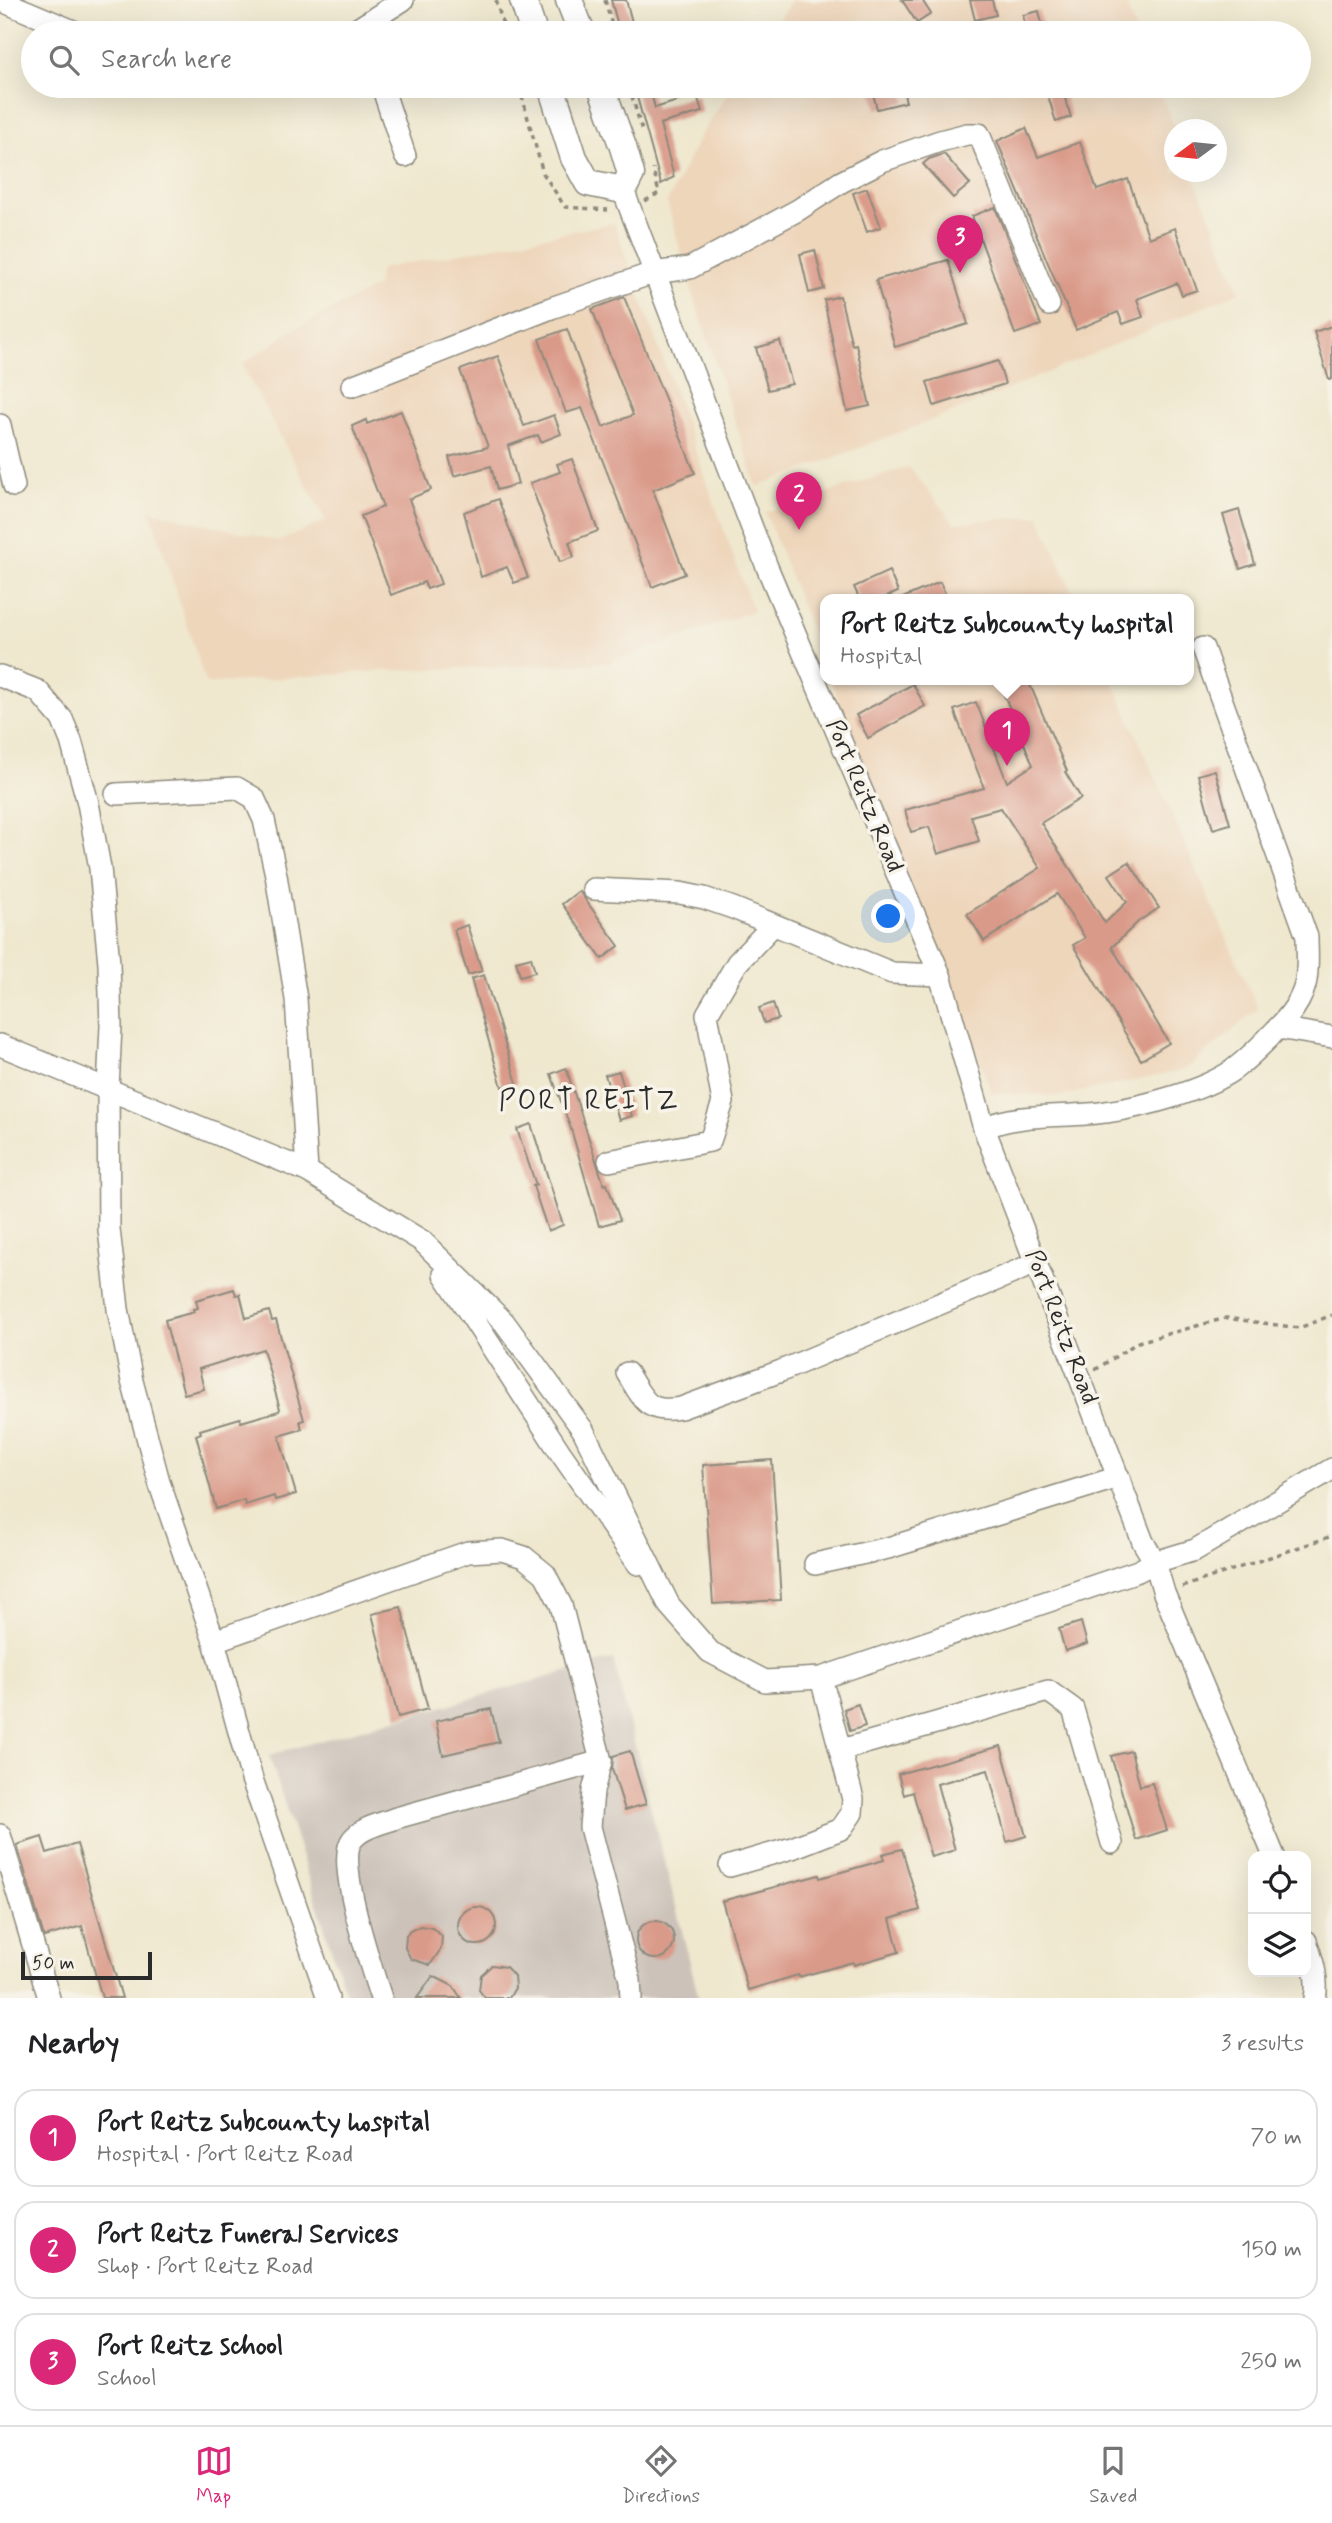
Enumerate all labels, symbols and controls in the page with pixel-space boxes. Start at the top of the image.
search box [21,21,1311,98]
icon: search [45,41,83,79]
text: Search here [101,43,232,77]
north arrow [1164,119,1227,182]
pin: 3 [937,215,983,273]
pin: 2 [776,472,822,530]
popup [820,594,1194,685]
text: Port Reitz subcounty hospital [840,608,1174,642]
text: Hospital [840,642,922,672]
pin: 1 [984,708,1030,766]
street label: Port Reitz Road [818,715,910,877]
your location [871,899,905,933]
district label: PORT REITZ [499,1083,679,1120]
street label: Port Reitz Road [1017,1245,1105,1409]
map controls [1248,1851,1311,1977]
button: locate [1248,1851,1311,1914]
button: layers [1248,1914,1311,1977]
scale bar [21,1949,152,1981]
text: 50 m [32,1951,75,1976]
text: Nearby [28,2024,119,2063]
text: 3 results [1221,2029,1304,2059]
text: Port Reitz subcounty hospital [97,2106,430,2140]
text: 1 [48,2123,58,2153]
text: 70 m [1250,2123,1302,2153]
text: Hospital · Port Reitz Road [97,2140,353,2170]
text: Port Reitz Funeral Services [97,2218,399,2252]
text: 2 [47,2235,59,2265]
text: 150 m [1241,2235,1302,2265]
text: Shop · Port Reitz Road [97,2252,313,2282]
text: Port Reitz school [97,2330,283,2364]
text: 3 [48,2347,58,2377]
text: 250 m [1240,2347,1302,2377]
text: School [97,2364,157,2394]
tab: Map [195,2442,233,2509]
tab: Directions [622,2442,700,2509]
tab: Saved [1089,2442,1137,2509]

